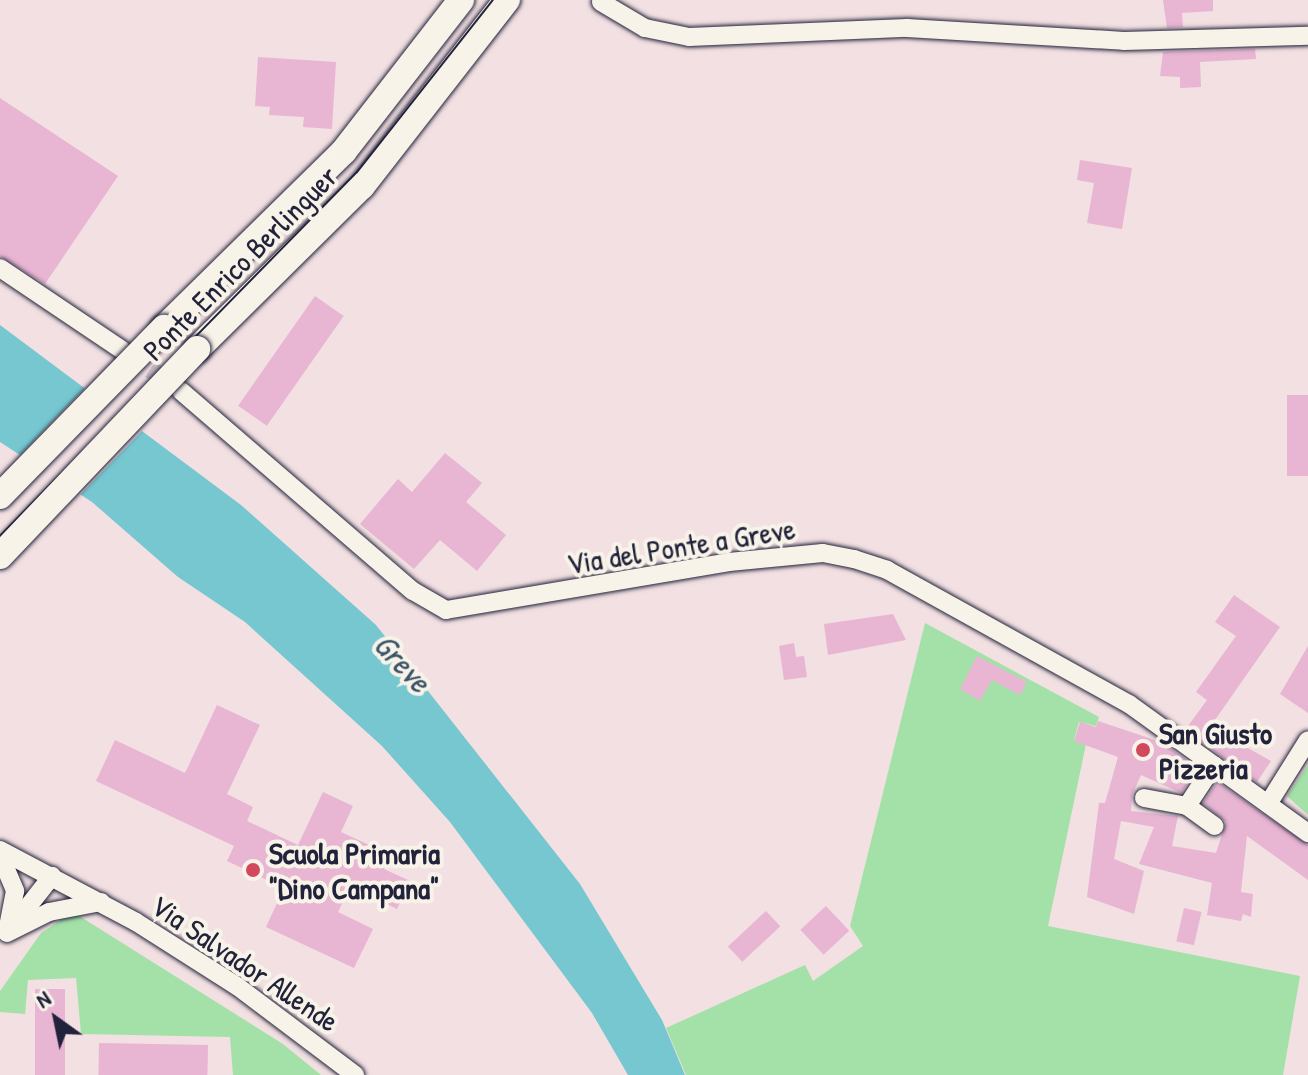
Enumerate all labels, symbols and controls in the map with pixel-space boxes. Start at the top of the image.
street label: Ponte Enrico Berlinguer [135,158,345,368]
street label: Via del Ponte a Greve [564,510,798,582]
water label: Greve [365,626,439,700]
place label: San Giusto Pizzeria [1159,715,1272,786]
marker: San Giusto Pizzeria [1134,741,1152,759]
place label: Scuola Primaria "Dino Campana" [269,835,440,906]
marker: Scuola Primaria "Dino Campana" [244,861,262,879]
street label: Via Salvador Allende [144,887,346,1039]
north arrow [16,979,96,1059]
text: N [30,983,56,1015]

